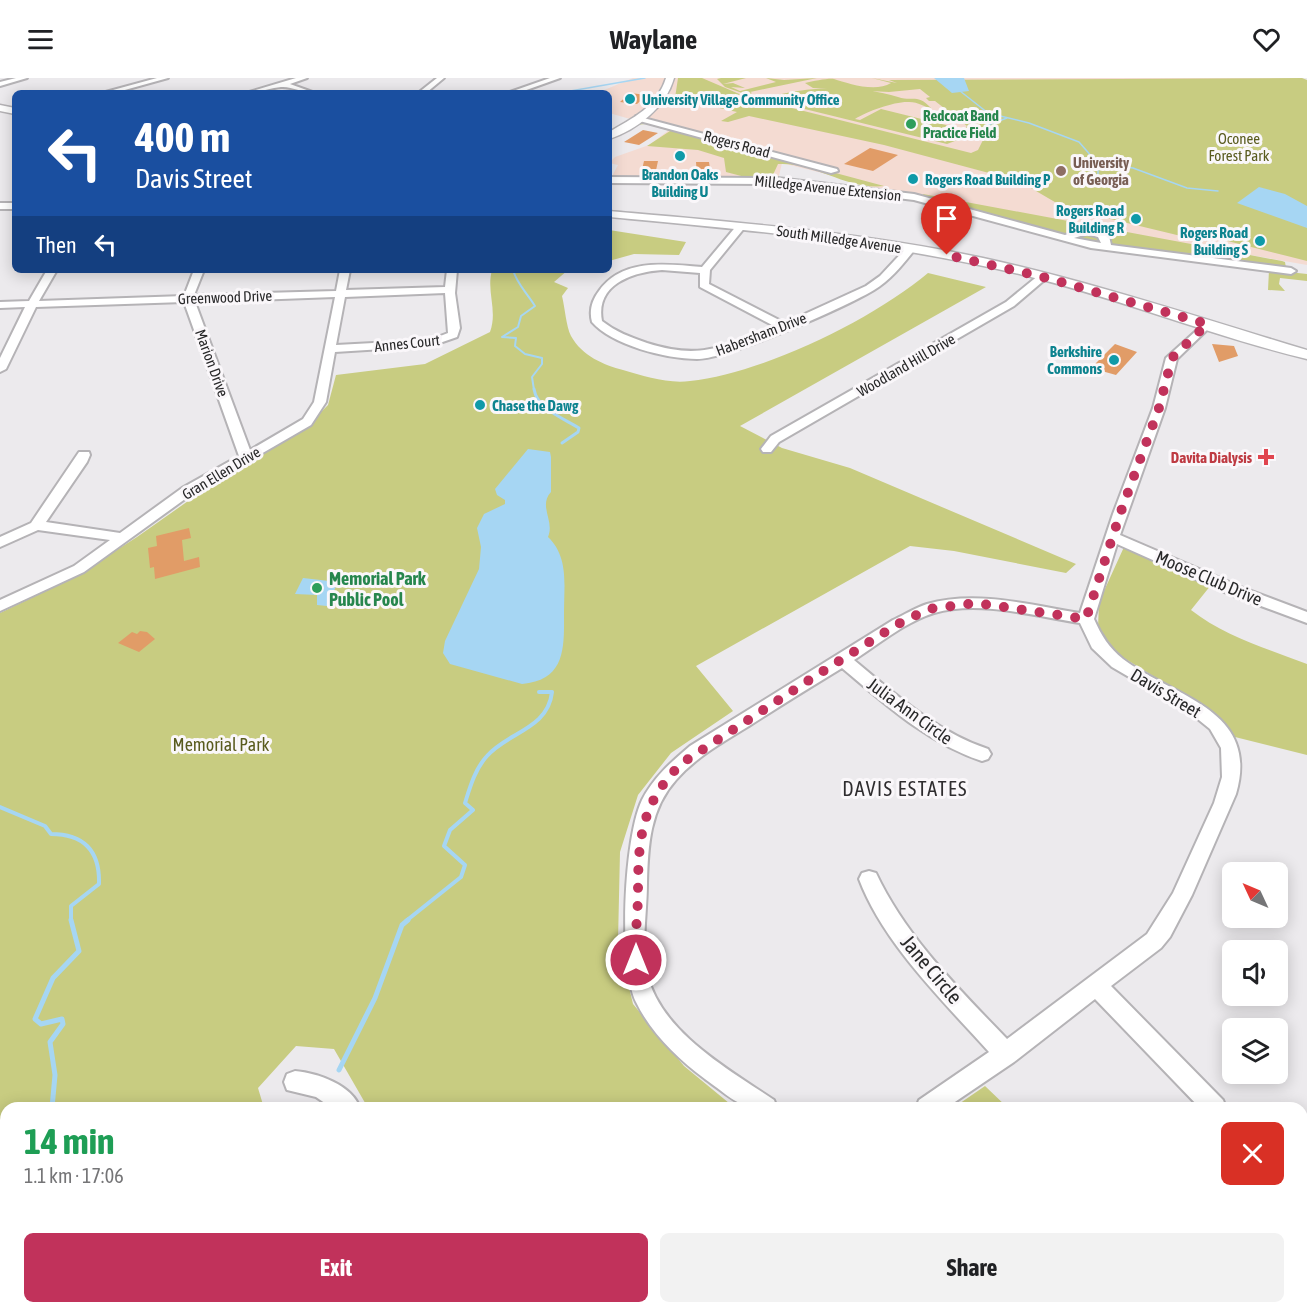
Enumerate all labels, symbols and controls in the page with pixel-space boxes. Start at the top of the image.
icon: menu [24,23,57,56]
icon: heart [1250,23,1283,56]
text: Waylane [610,24,697,55]
place label: University Village Community Office [642,91,840,108]
marker: University Village Community Office [623,92,637,106]
place label: Redcoat Band Practice Field [923,107,999,141]
text: 400 m [135,113,230,161]
icon: left [36,114,114,192]
marker: Redcoat Band Practice Field [904,117,918,131]
street label: Rogers Road [702,127,772,161]
park label: Oconee Forest Park [1209,130,1270,164]
marker: Brandon Oaks Building U [673,149,687,163]
place label: University of Georgia [1073,154,1130,188]
text: Davis Street [135,163,252,194]
marker: University of Georgia [1054,164,1068,178]
place label: Brandon Oaks Building U [642,166,719,200]
place label: Rogers Road Building P [925,171,1051,188]
street label: Milledge Avenue Extension [754,172,902,204]
marker: Rogers Road Building P [906,172,920,186]
pin [921,193,972,255]
icon: arrive [930,202,963,235]
place label: Rogers Road Building R [1056,202,1124,236]
marker: Rogers Road Building R [1129,212,1143,226]
street label: South Milledge Avenue [775,222,903,256]
place label: Rogers Road Building S [1180,224,1249,258]
icon: left [89,228,122,261]
text: Then [36,232,77,258]
marker: Rogers Road Building S [1253,234,1267,248]
street label: Greenwood Drive [178,287,273,307]
street label: Habersham Drive [713,309,809,359]
street label: Marion Drive [192,327,232,399]
street label: Woodland Hill Drive [854,330,958,400]
street label: Annes Court [373,331,441,355]
place label: Berkshire Commons [1047,343,1103,377]
marker: Berkshire Commons [1107,353,1121,367]
place label: Chase the Dawg [492,397,579,414]
marker: Chase the Dawg [473,398,487,412]
street label: Gran Ellen Drive [179,443,263,503]
marker: Davita Dialysis [1257,448,1275,466]
place label: Davita Dialysis [1171,449,1253,466]
street label: Moose Club Drive [1153,546,1265,610]
place label: Memorial Park Public Pool [329,568,427,610]
marker: Memorial Park Public Pool [310,581,324,595]
street label: Davis Street [1127,664,1205,722]
street label: Julia Ann Circle [863,673,957,749]
park label: Memorial Park [173,734,269,755]
district label: DAVIS ESTATES [842,777,968,800]
north arrow [1222,862,1288,928]
map controls [1222,862,1288,1084]
position arrow [604,928,668,992]
street label: Jane Circle [896,930,968,1008]
button: sound [1222,940,1288,1006]
button: layers [1222,1018,1288,1084]
text: 14 min [24,1120,114,1162]
button: close [1221,1122,1284,1185]
text: 1.1 km · 17:06 [24,1164,124,1187]
button: Exit [24,1233,648,1302]
button: Share [660,1233,1284,1302]

